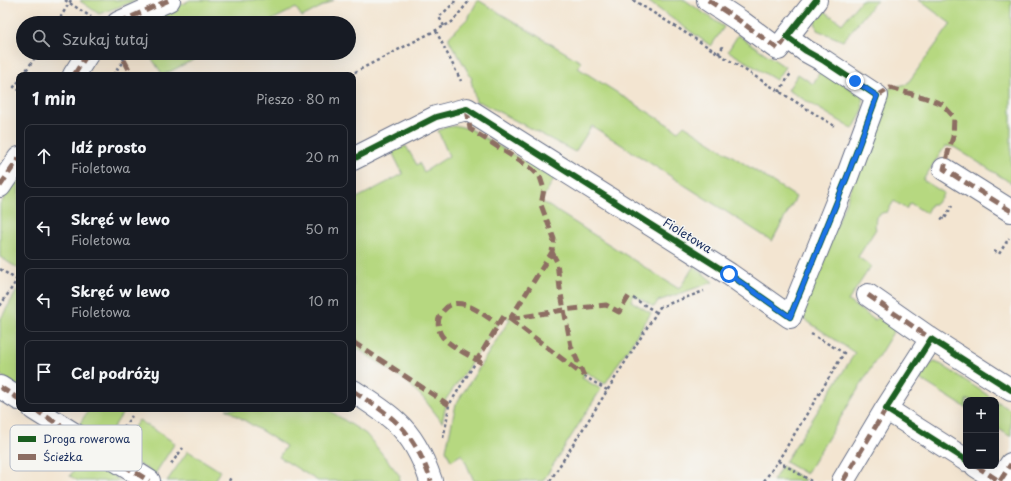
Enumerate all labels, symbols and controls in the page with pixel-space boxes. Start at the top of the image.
search box [16,16,356,60]
icon: search [30,27,52,49]
text: Szukaj tutaj [62,27,149,50]
route end [846,72,864,90]
text: 1 min [32,85,76,111]
text: Pieszo · 80 m [256,89,340,108]
text: Idź prosto [71,135,146,158]
icon: ahead [33,145,55,167]
text: 20 m [305,147,339,166]
text: Fioletowa [71,158,130,177]
text: Skręć w lewo [71,207,170,230]
street label: Fioletowa [660,213,716,257]
icon: left [33,217,55,239]
text: 50 m [305,219,339,238]
text: Fioletowa [71,230,130,249]
route start [720,265,738,283]
text: Skręć w lewo [71,279,170,302]
icon: left [33,289,55,311]
text: 10 m [309,291,339,310]
text: Fioletowa [71,302,130,321]
icon: arrive [33,361,55,383]
text: Cel podróży [71,361,159,384]
map controls [963,397,999,469]
button: + [963,397,999,433]
legend [10,425,142,471]
text: Droga rowerowa [43,430,130,447]
button: − [963,433,999,469]
text: Ścieżka [43,448,83,465]

